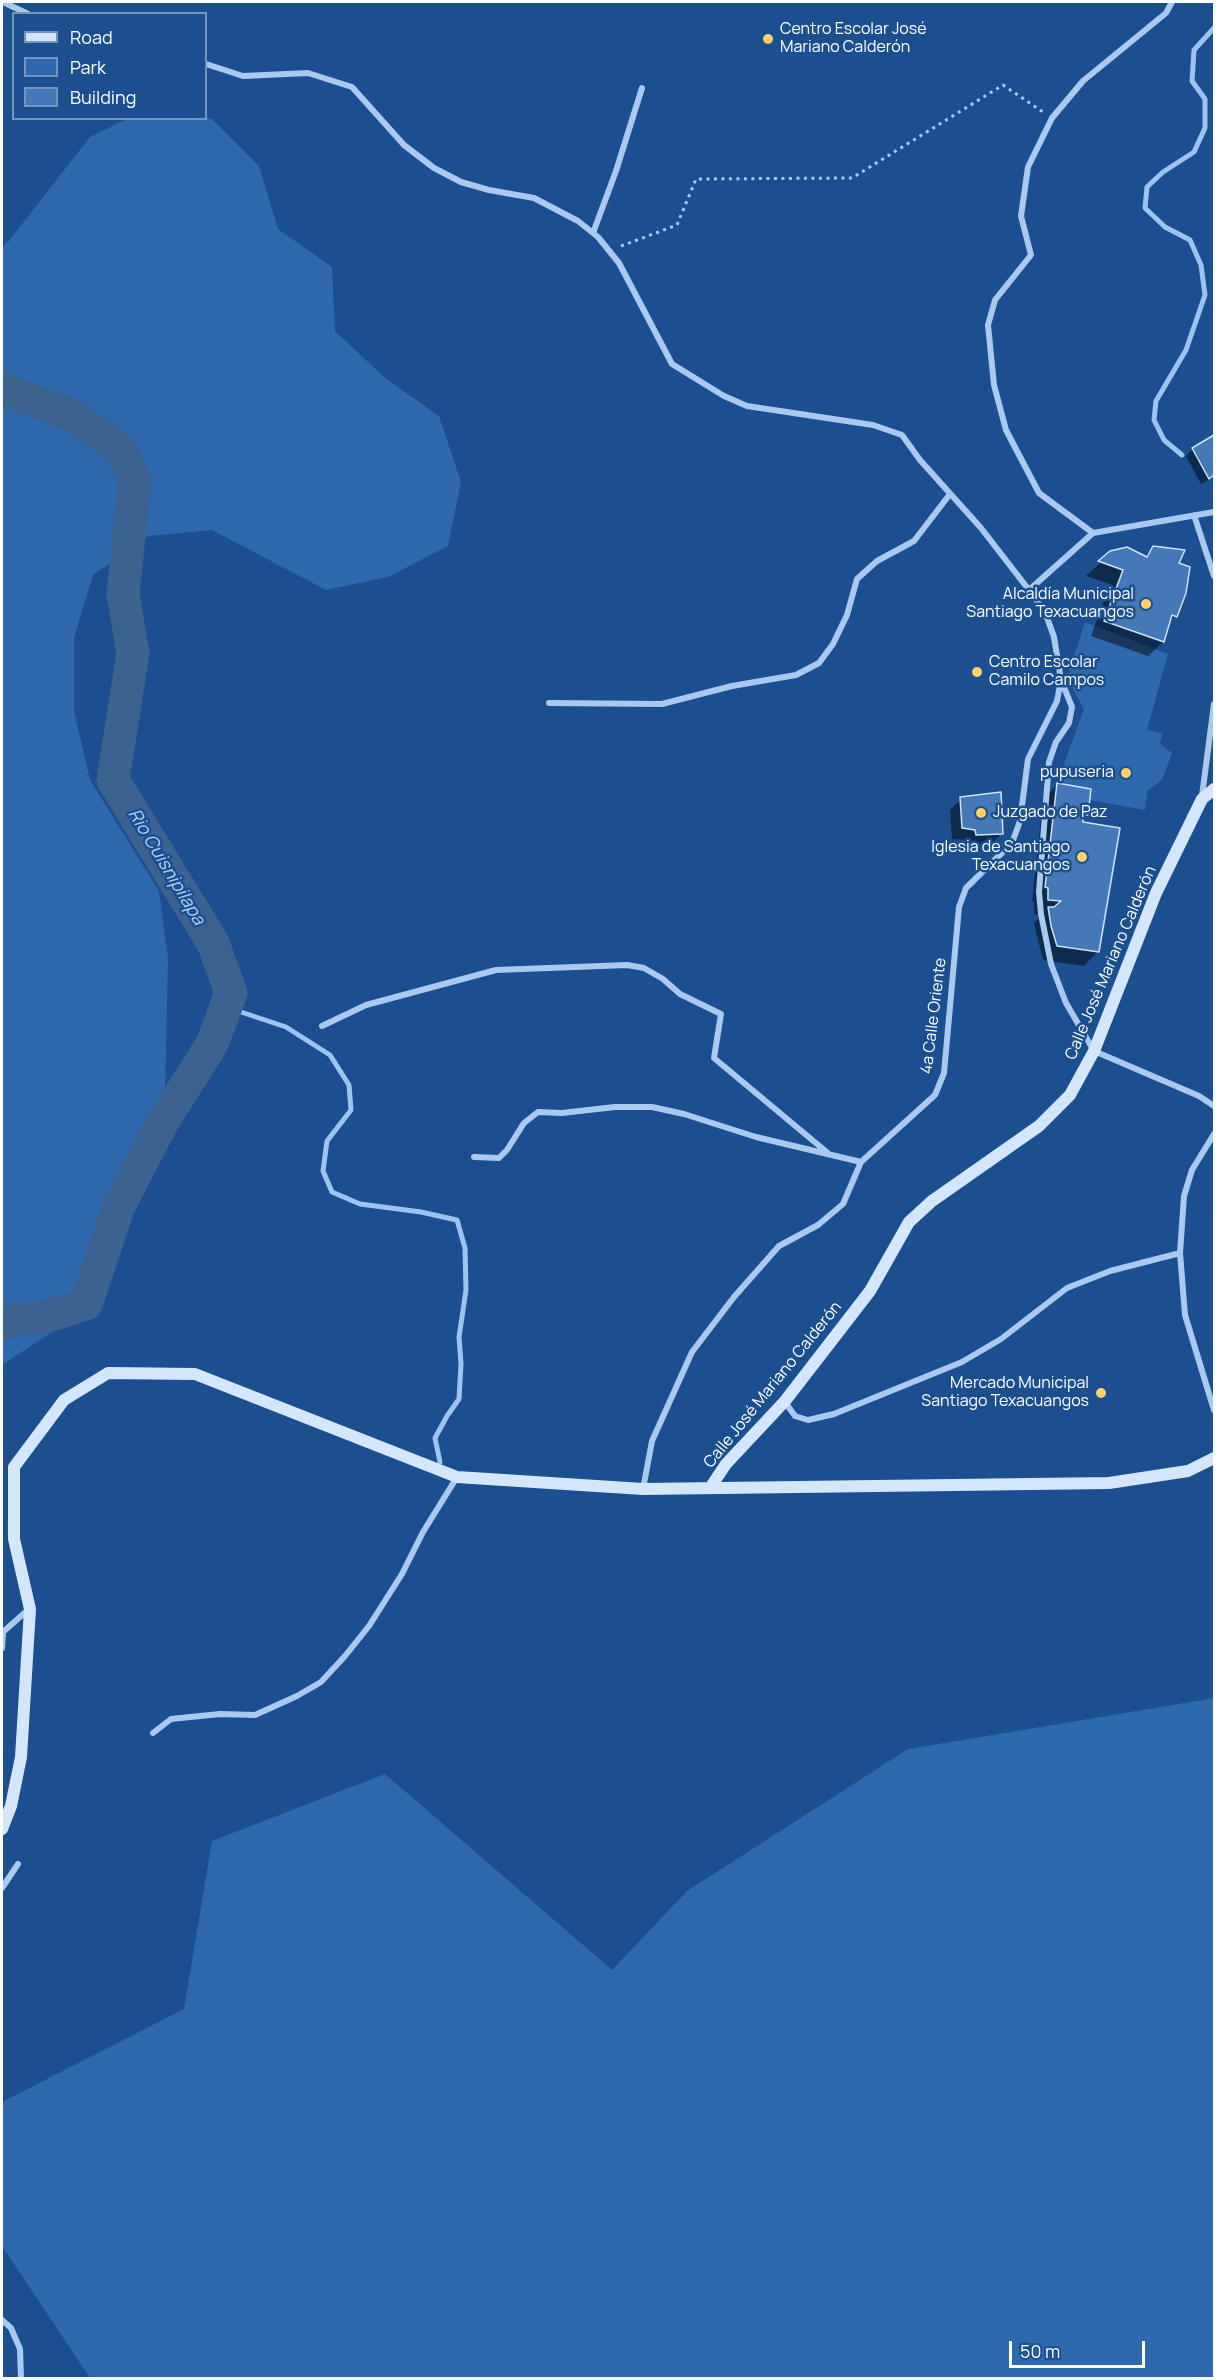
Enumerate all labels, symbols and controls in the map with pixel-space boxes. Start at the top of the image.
legend [12,12,207,120]
place label: Centro Escolar José Mariano Calderón [780,20,926,58]
text: Road [70,25,113,49]
marker: Centro Escolar José Mariano Calderón [761,32,775,46]
text: Park [70,55,106,79]
text: Building [70,85,136,109]
place label: Alcaldía Municipal Santiago Texacuangos [966,585,1134,623]
marker: Alcaldía Municipal Santiago Texacuangos [1139,597,1153,611]
place label: Centro Escolar Camilo Campos [989,653,1104,691]
marker: Centro Escolar Camilo Campos [970,665,984,679]
place label: pupuseria [1040,763,1114,783]
marker: pupuseria [1119,766,1133,780]
place label: Juzgado de Paz [993,803,1108,823]
water label: Rio Cuisnipilapa [123,805,209,929]
marker: Juzgado de Paz [974,806,988,820]
place label: Iglesia de Santiago Texacuangos [931,838,1070,876]
marker: Iglesia de Santiago Texacuangos [1075,850,1089,864]
street label: Calle José Mariano Calderón [1061,863,1161,1063]
street label: 4a Calle Oriente [917,957,951,1075]
street label: Calle José Mariano Calderón [700,1298,846,1472]
place label: Mercado Municipal Santiago Texacuangos [921,1374,1089,1412]
marker: Mercado Municipal Santiago Texacuangos [1094,1386,1108,1400]
scale bar [1012,2329,1148,2367]
text: 50 m [1020,2339,1060,2363]

